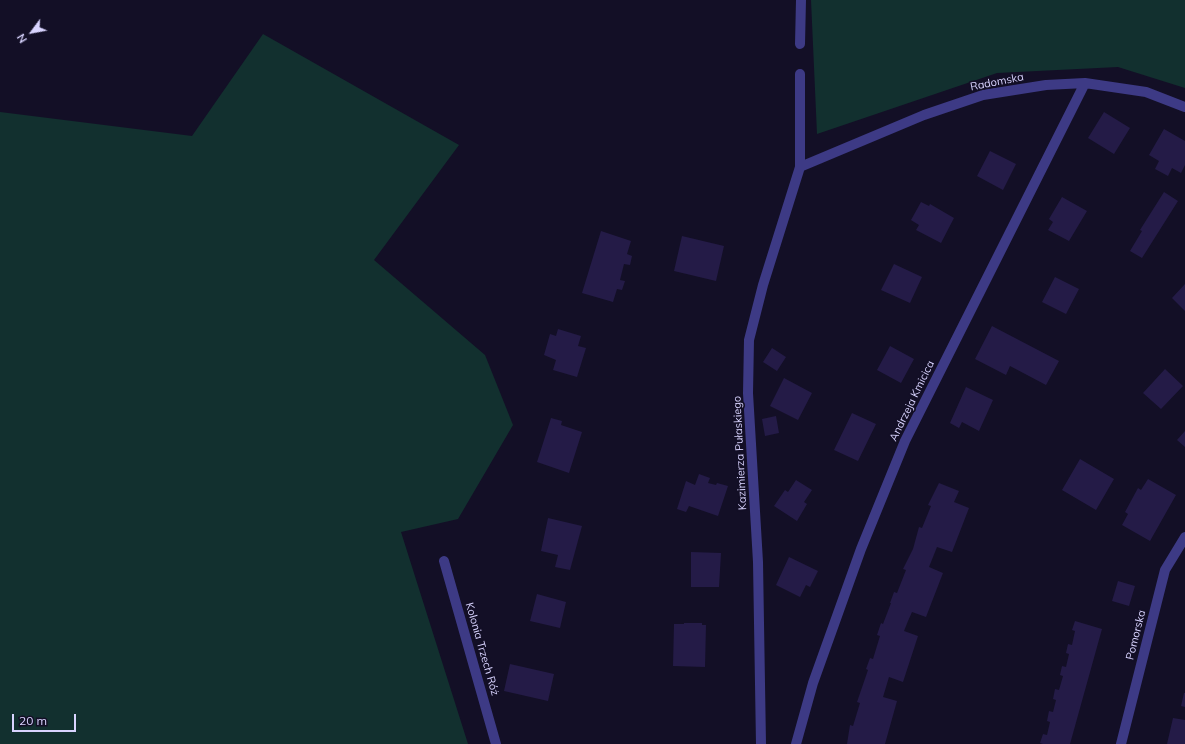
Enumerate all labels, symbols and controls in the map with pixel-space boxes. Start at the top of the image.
north arrow [12,12,52,52]
text: N [14,31,30,46]
street label: Radomska [969,70,1025,94]
street label: Andrzeja Kmicica [887,359,937,443]
street label: Kazimierza Pułaskiego [730,395,750,511]
street label: Kolonia Trzech Róż [462,601,502,697]
street label: Pomorska [1123,609,1149,661]
scale bar [14,706,78,732]
text: 20 m [19,713,47,728]

